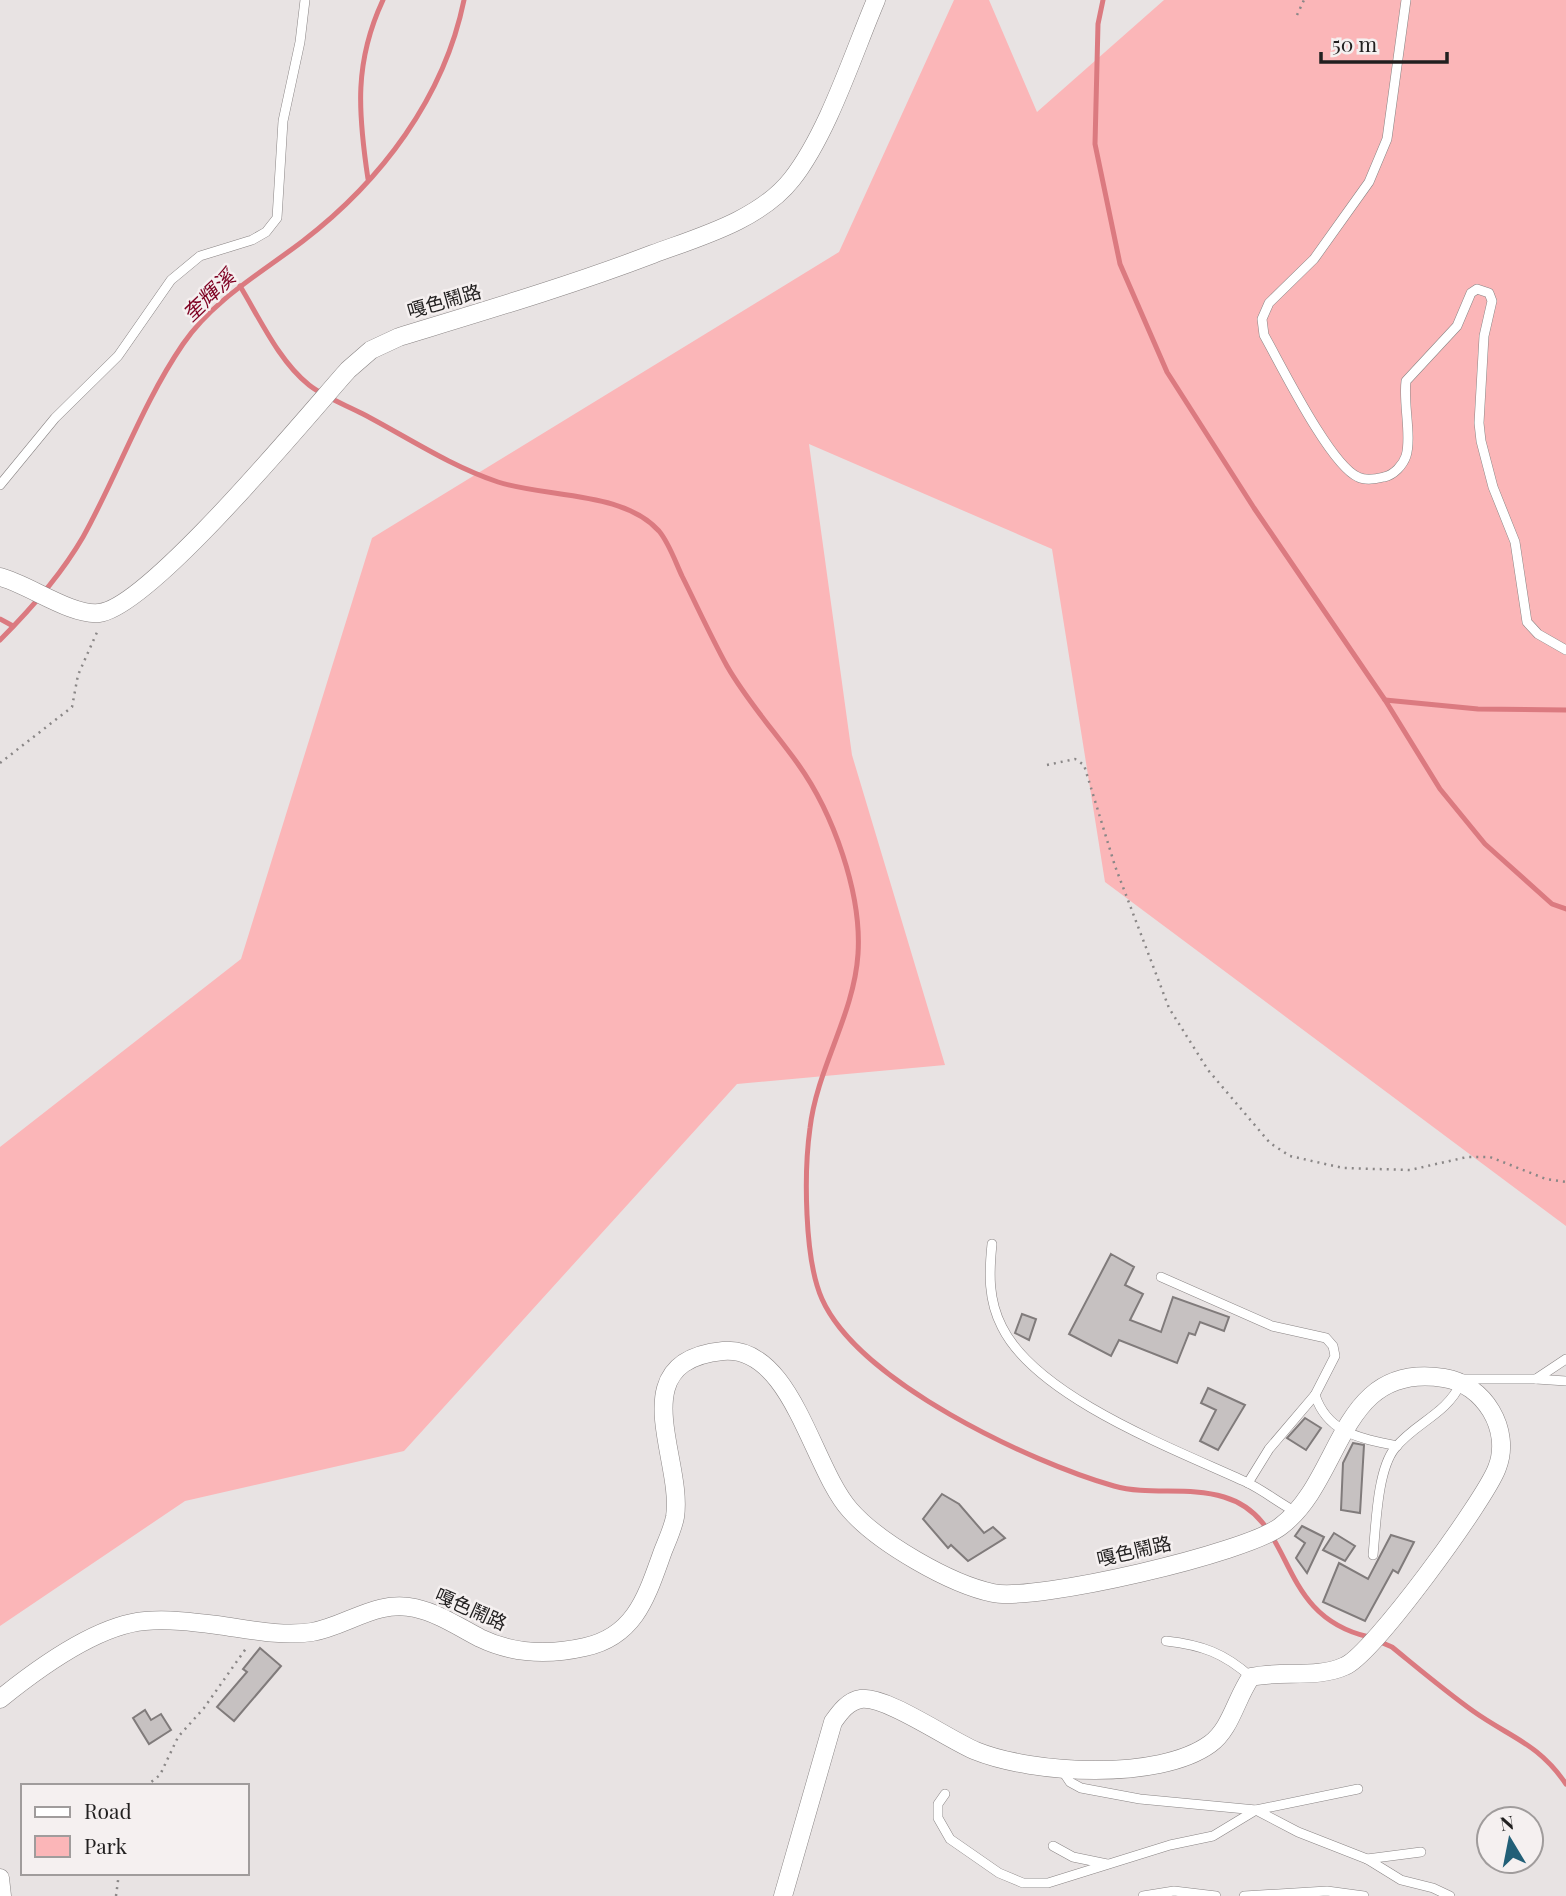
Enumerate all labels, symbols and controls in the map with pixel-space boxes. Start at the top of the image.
scale bar [1321,21,1447,65]
text: 50 m [1332,29,1378,57]
water label: 奎輝溪 [175,261,242,327]
street label: 嘎色鬧路 [404,277,484,323]
street label: 嘎色鬧路 [1094,1529,1174,1571]
street label: 嘎色鬧路 [431,1581,511,1635]
legend [21,1784,248,1875]
text: Road [84,1796,132,1824]
north arrow [1475,1805,1545,1875]
text: N [1498,1808,1516,1836]
text: Park [84,1831,128,1859]

